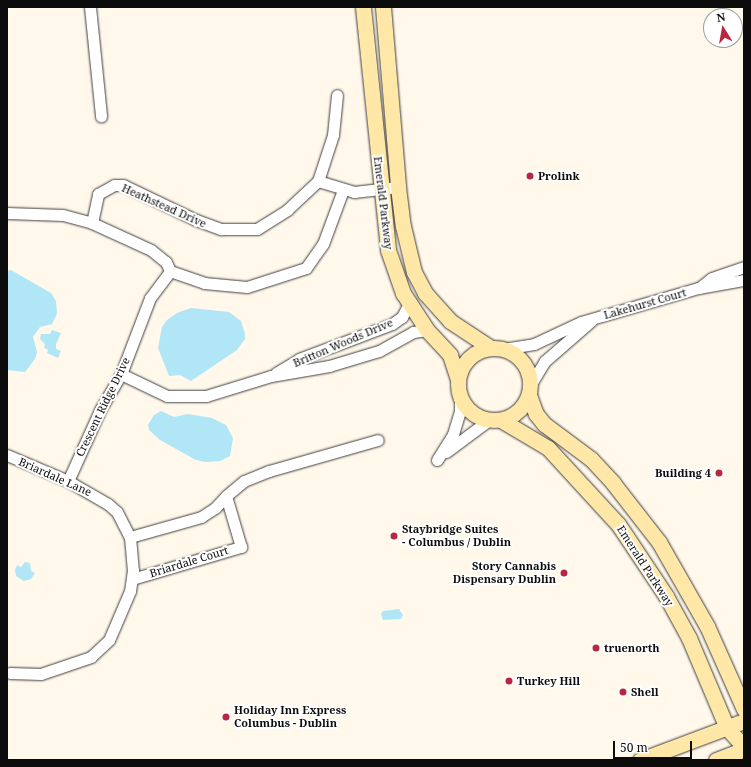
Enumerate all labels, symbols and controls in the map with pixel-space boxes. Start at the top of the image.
north arrow [703,8,743,48]
text: N [715,9,726,25]
street label: Emerald Parkway [371,156,395,250]
place label: Prolink [538,169,580,183]
marker: Prolink [525,171,535,181]
street label: Heathstead Drive [120,181,208,231]
street label: Lakehurst Court [602,286,688,322]
street label: Britton Woods Drive [291,316,395,370]
street label: Crescent Ridge Drive [73,355,133,459]
street label: Briardale Lane [17,455,93,499]
place label: Building 4 [655,466,711,480]
marker: Building 4 [714,468,724,478]
place label: Staybridge Suites - Columbus / Dublin [402,523,511,549]
street label: Emerald Parkway [614,523,676,609]
marker: Staybridge Suites - Columbus / Dublin [389,531,399,541]
street label: Briardale Court [148,544,230,580]
place label: Story Cannabis Dispensary Dublin [453,560,556,586]
marker: Story Cannabis Dispensary Dublin [559,568,569,578]
place label: truenorth [604,641,659,655]
marker: truenorth [591,643,601,653]
place label: Turkey Hill [517,674,580,688]
marker: Turkey Hill [504,676,514,686]
place label: Shell [631,685,659,699]
marker: Shell [618,687,628,697]
place label: Holiday Inn Express Columbus - Dublin [234,704,346,730]
marker: Holiday Inn Express Columbus - Dublin [221,712,231,722]
scale bar [615,733,694,759]
text: 50 m [620,739,648,756]

